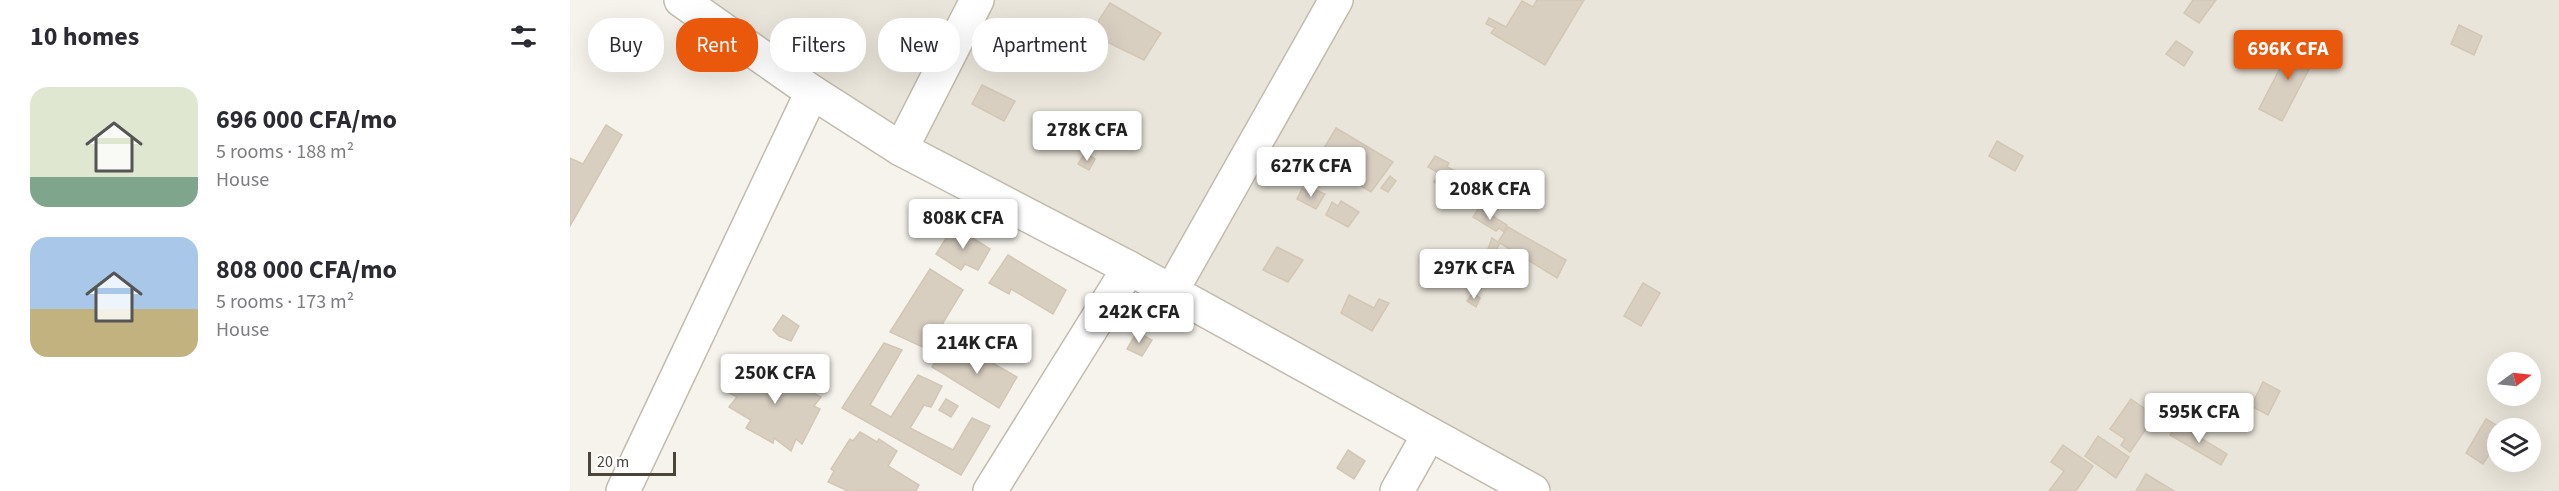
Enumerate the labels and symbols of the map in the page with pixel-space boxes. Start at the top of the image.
pin: 696K CFA [2226,30,2350,81]
pin: 278K CFA [1025,111,1149,162]
pin: 627K CFA [1249,147,1373,198]
pin: 208K CFA [1428,170,1552,221]
pin: 808K CFA [901,199,1025,250]
pin: 297K CFA [1412,249,1536,300]
pin: 242K CFA [1077,293,1201,344]
pin: 214K CFA [915,324,1039,375]
north arrow [2487,352,2541,406]
pin: 250K CFA [713,354,837,405]
pin: 595K CFA [2137,393,2261,444]
scale bar [588,449,676,476]

